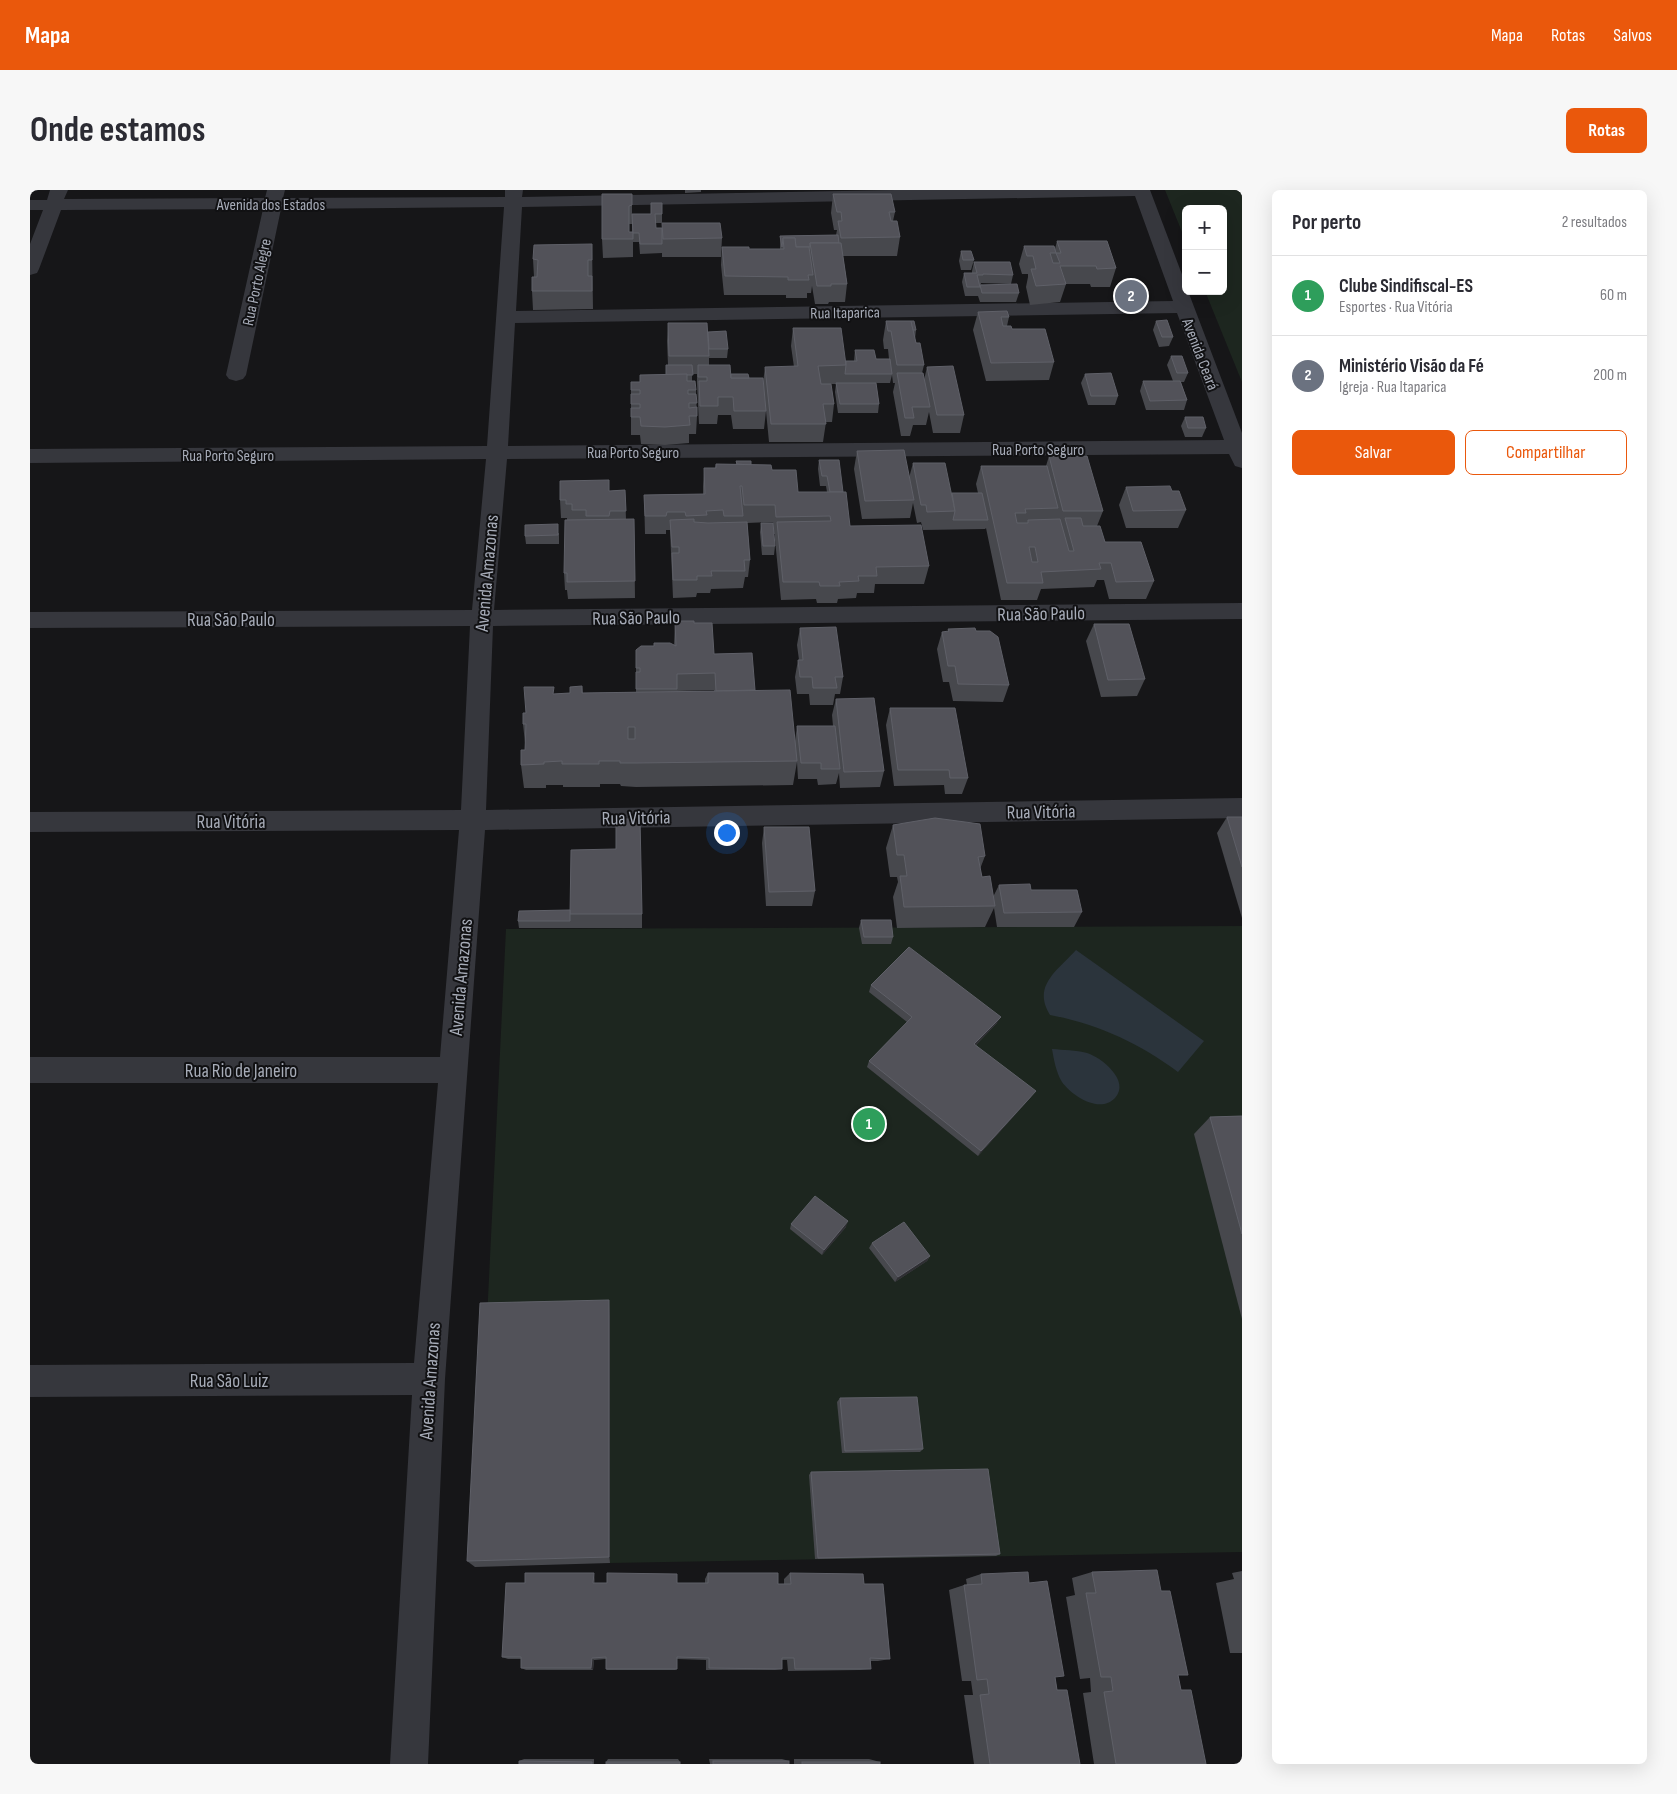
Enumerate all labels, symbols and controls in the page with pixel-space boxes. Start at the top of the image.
text: Mapa [25,21,70,50]
text: Mapa [1491,25,1523,46]
text: Rotas [1551,25,1585,46]
text: Salvos [1613,25,1652,46]
button: Rotas [1566,108,1647,153]
text: Onde estamos [30,109,206,152]
street label: Avenida dos Estados [216,196,325,215]
map controls [1182,205,1227,295]
button: + [1182,205,1227,250]
text: Por perto [1292,210,1361,235]
text: 2 resultados [1562,213,1627,232]
street label: Rua Porto Alegre [239,237,276,328]
button: − [1182,250,1227,295]
text: Clube Sindifiscal-ES [1339,275,1473,298]
pin: 2 [1115,277,1147,315]
text: 1 [1305,286,1311,305]
text: 60 m [1600,286,1627,305]
text: Esportes · Rua Vitória [1339,298,1453,317]
street label: Rua Itaparica [810,303,880,324]
street label: Avenida Ceará [1177,315,1222,393]
text: Ministério Visão da Fé [1339,355,1484,378]
text: 2 [1304,366,1312,385]
text: 200 m [1593,366,1627,385]
text: Igreja · Rua Itaparica [1339,378,1446,397]
button: Salvar [1292,430,1455,475]
button: Compartilhar [1465,430,1627,475]
street label: Rua Porto Seguro [992,441,1084,460]
street label: Rua Porto Seguro [587,444,679,463]
street label: Rua Porto Seguro [182,447,274,466]
street label: Avenida Amazonas [471,513,504,634]
street label: Rua São Paulo [997,602,1085,627]
street label: Rua São Paulo [592,606,680,631]
street label: Rua São Paulo [187,609,275,632]
street label: Rua Vitória [1006,800,1076,825]
street label: Rua Vitória [601,806,671,831]
street label: Rua Vitória [197,811,265,834]
your location [714,820,740,846]
street label: Avenida Amazonas [445,917,478,1038]
street label: Rua Rio de Janeiro [185,1060,297,1083]
pin: 1 [853,1105,885,1143]
street label: Avenida Amazonas [415,1322,446,1441]
street label: Rua São Luiz [190,1370,269,1393]

